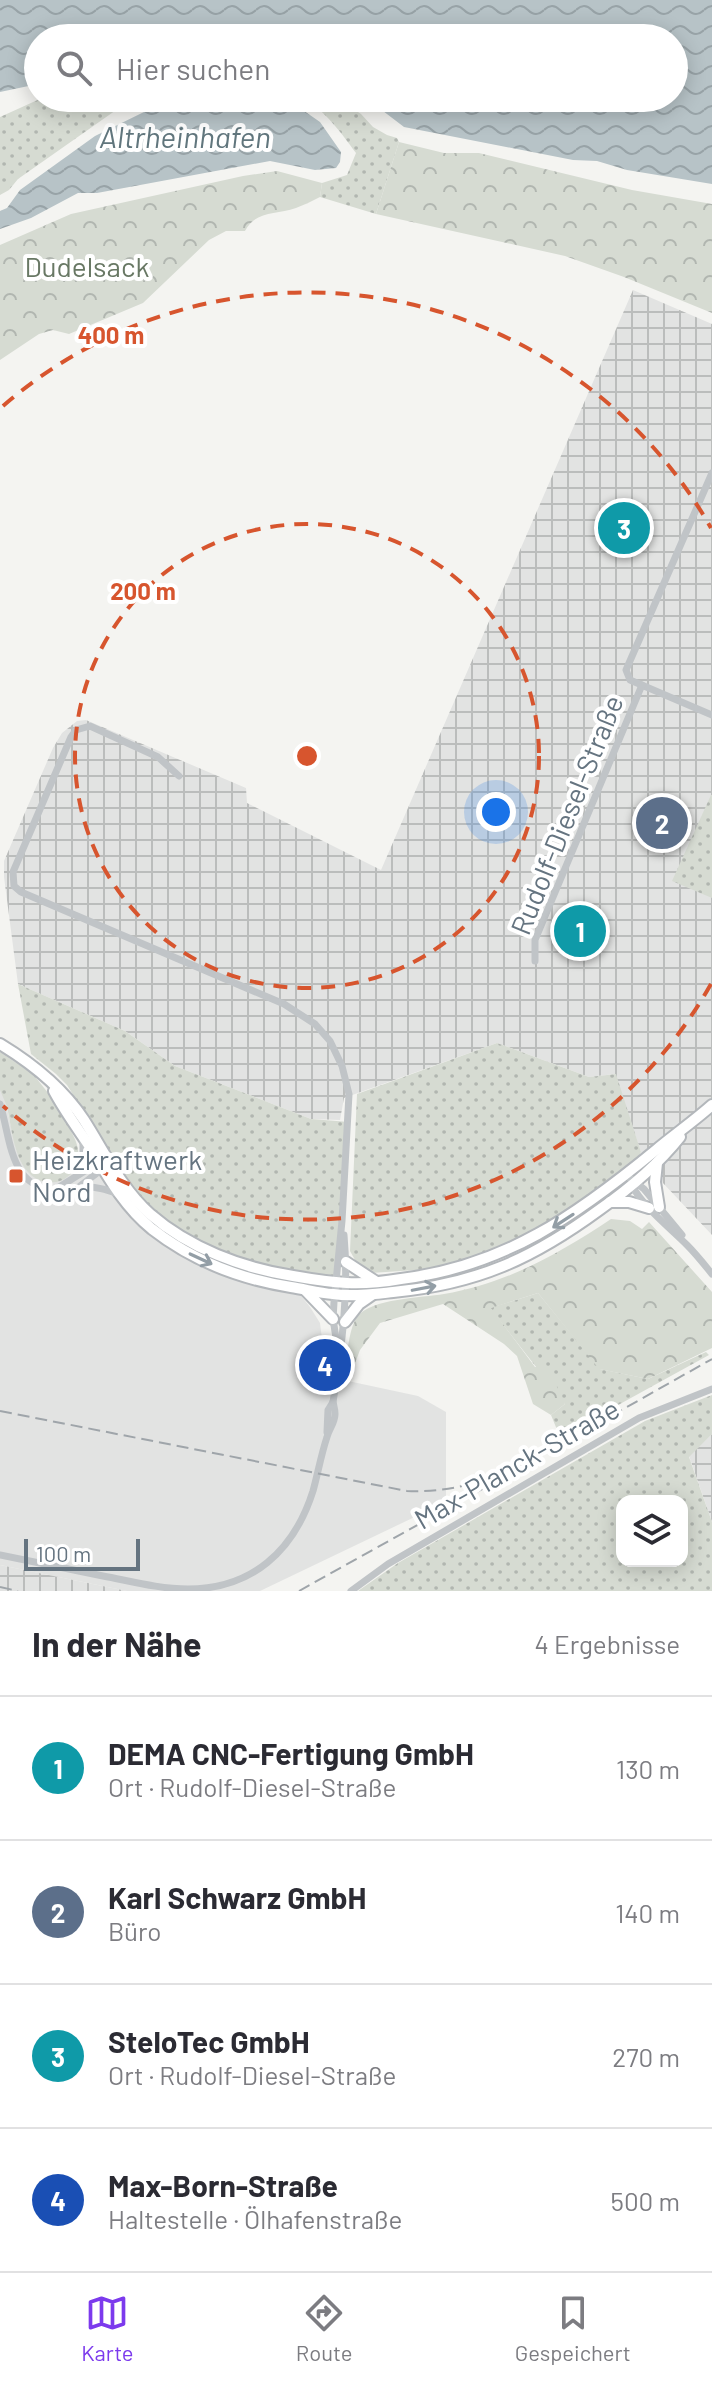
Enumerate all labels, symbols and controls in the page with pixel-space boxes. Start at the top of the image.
search box [24,24,688,112]
icon: search [52,46,96,90]
text: Hier suchen [116,50,270,86]
water label: Altrheinhafen [99,118,271,154]
park label: Dudelsack [25,249,149,283]
text: 400 m [78,320,144,349]
pin: 3 [598,498,650,558]
text: 200 m [110,576,176,605]
street label: Rudolf-Diesel-Straße [502,690,630,939]
centre of rings [293,742,321,770]
your location [476,792,516,832]
pin: 2 [636,793,688,853]
pin: 1 [554,901,606,961]
place label: Heizkraftwerk Nord [32,1142,202,1208]
marker: Heizkraftwerk Nord [7,1167,25,1185]
one-way arrow [552,1213,575,1229]
one-way arrow [189,1252,213,1267]
one-way arrow [410,1279,436,1294]
pin: 4 [299,1335,351,1395]
street label: Max-Planck-Straße [408,1391,625,1536]
map controls [616,1495,688,1567]
button: layers [616,1495,688,1567]
scale bar [24,1535,140,1571]
text: 100 m [36,1540,91,1566]
text: In der Nähe [32,1623,202,1664]
text: 4 Ergebnisse [535,1628,680,1659]
text: DEMA CNC-Fertigung GmbH [108,1735,474,1771]
text: 1 [53,1753,63,1784]
text: 130 m [616,1753,680,1784]
text: Ort · Rudolf-Diesel-Straße [108,1771,396,1802]
text: Karl Schwarz GmbH [108,1879,366,1915]
text: 2 [51,1897,65,1928]
text: 140 m [615,1897,680,1928]
text: Büro [108,1915,161,1946]
text: SteloTec GmbH [108,2023,310,2059]
text: 3 [51,2041,65,2072]
text: 270 m [612,2041,680,2072]
text: Ort · Rudolf-Diesel-Straße [108,2059,396,2090]
text: Max-Born-Straße [108,2167,338,2203]
text: 4 [50,2185,66,2216]
text: 500 m [611,2185,680,2216]
text: Haltestelle · Ölhafenstraße [108,2203,402,2234]
tab: Karte [81,2291,134,2365]
tab: Route [296,2291,352,2365]
tab: Gespeichert [515,2291,631,2365]

